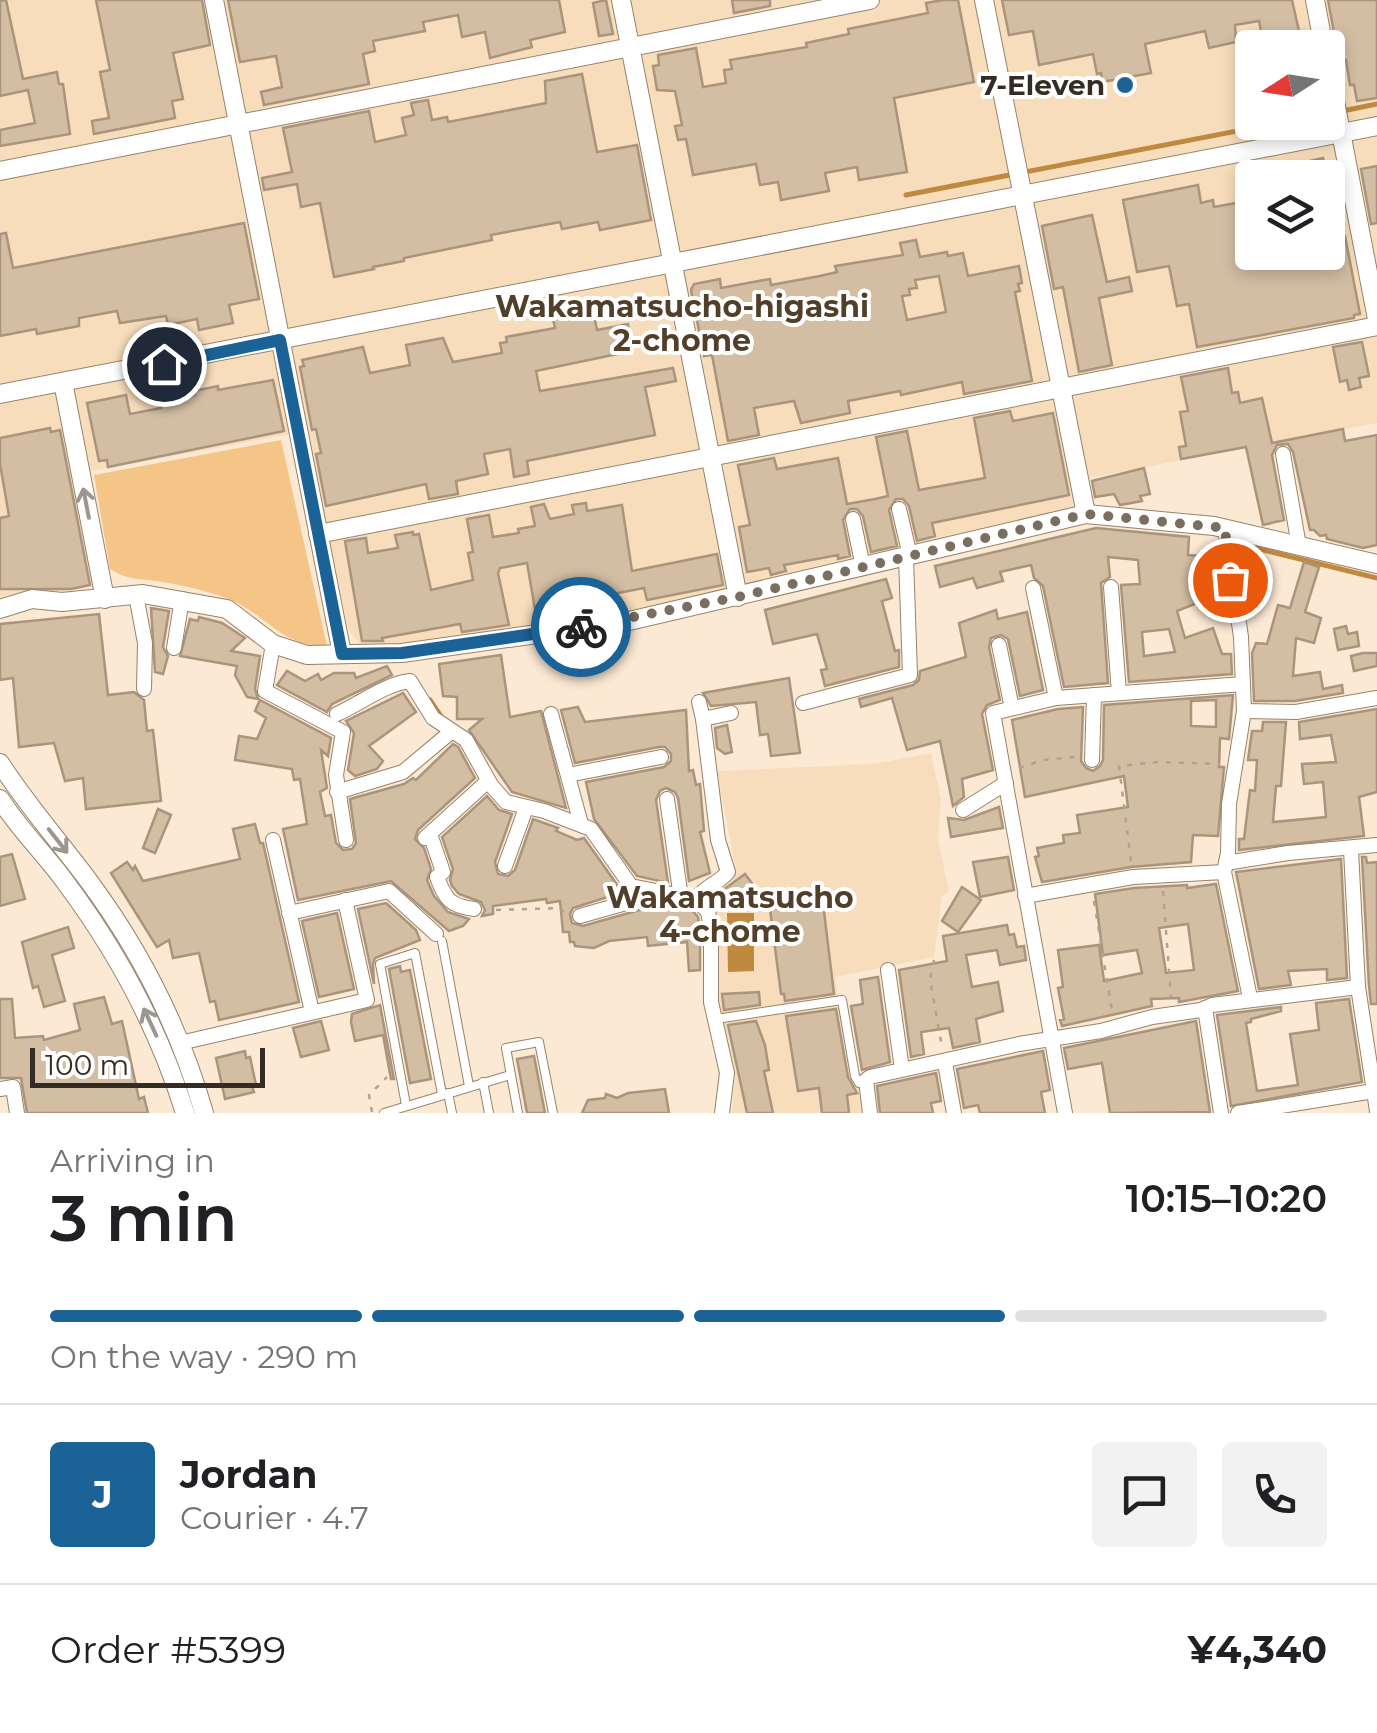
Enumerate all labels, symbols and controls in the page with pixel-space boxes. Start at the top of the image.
north arrow [1235,30,1345,140]
map controls [1235,30,1345,270]
place label: 7-Eleven [980,68,1105,102]
marker: 7-Eleven [1114,74,1136,96]
button: layers [1235,160,1345,270]
district label: Wakamatsucho-higashi 2-chome [495,288,869,359]
pin [122,322,207,407]
icon: home [137,337,192,392]
one-way arrow [76,488,95,520]
pin [1188,538,1273,623]
icon: bag [1203,553,1258,608]
courier [531,577,631,677]
icon: bike [554,600,609,655]
one-way arrow [47,827,68,854]
district label: Wakamatsucho 4-chome [606,879,854,950]
one-way arrow [140,1008,159,1038]
scale bar [30,1043,265,1088]
text: 100 m [45,1048,129,1082]
text: Arriving in [50,1141,215,1180]
text: 10:15–10:20 [1126,1175,1327,1222]
text: 3 min [50,1178,238,1257]
text: On the way · 290 m [50,1337,358,1376]
button: chat [1092,1442,1197,1547]
button: phone [1222,1442,1327,1547]
text: Jordan [180,1451,318,1498]
text: J [92,1471,113,1518]
text: Courier · 4.7 [180,1498,369,1537]
text: Order #5399 [50,1626,286,1673]
text: ¥4,340 [1188,1626,1327,1673]

